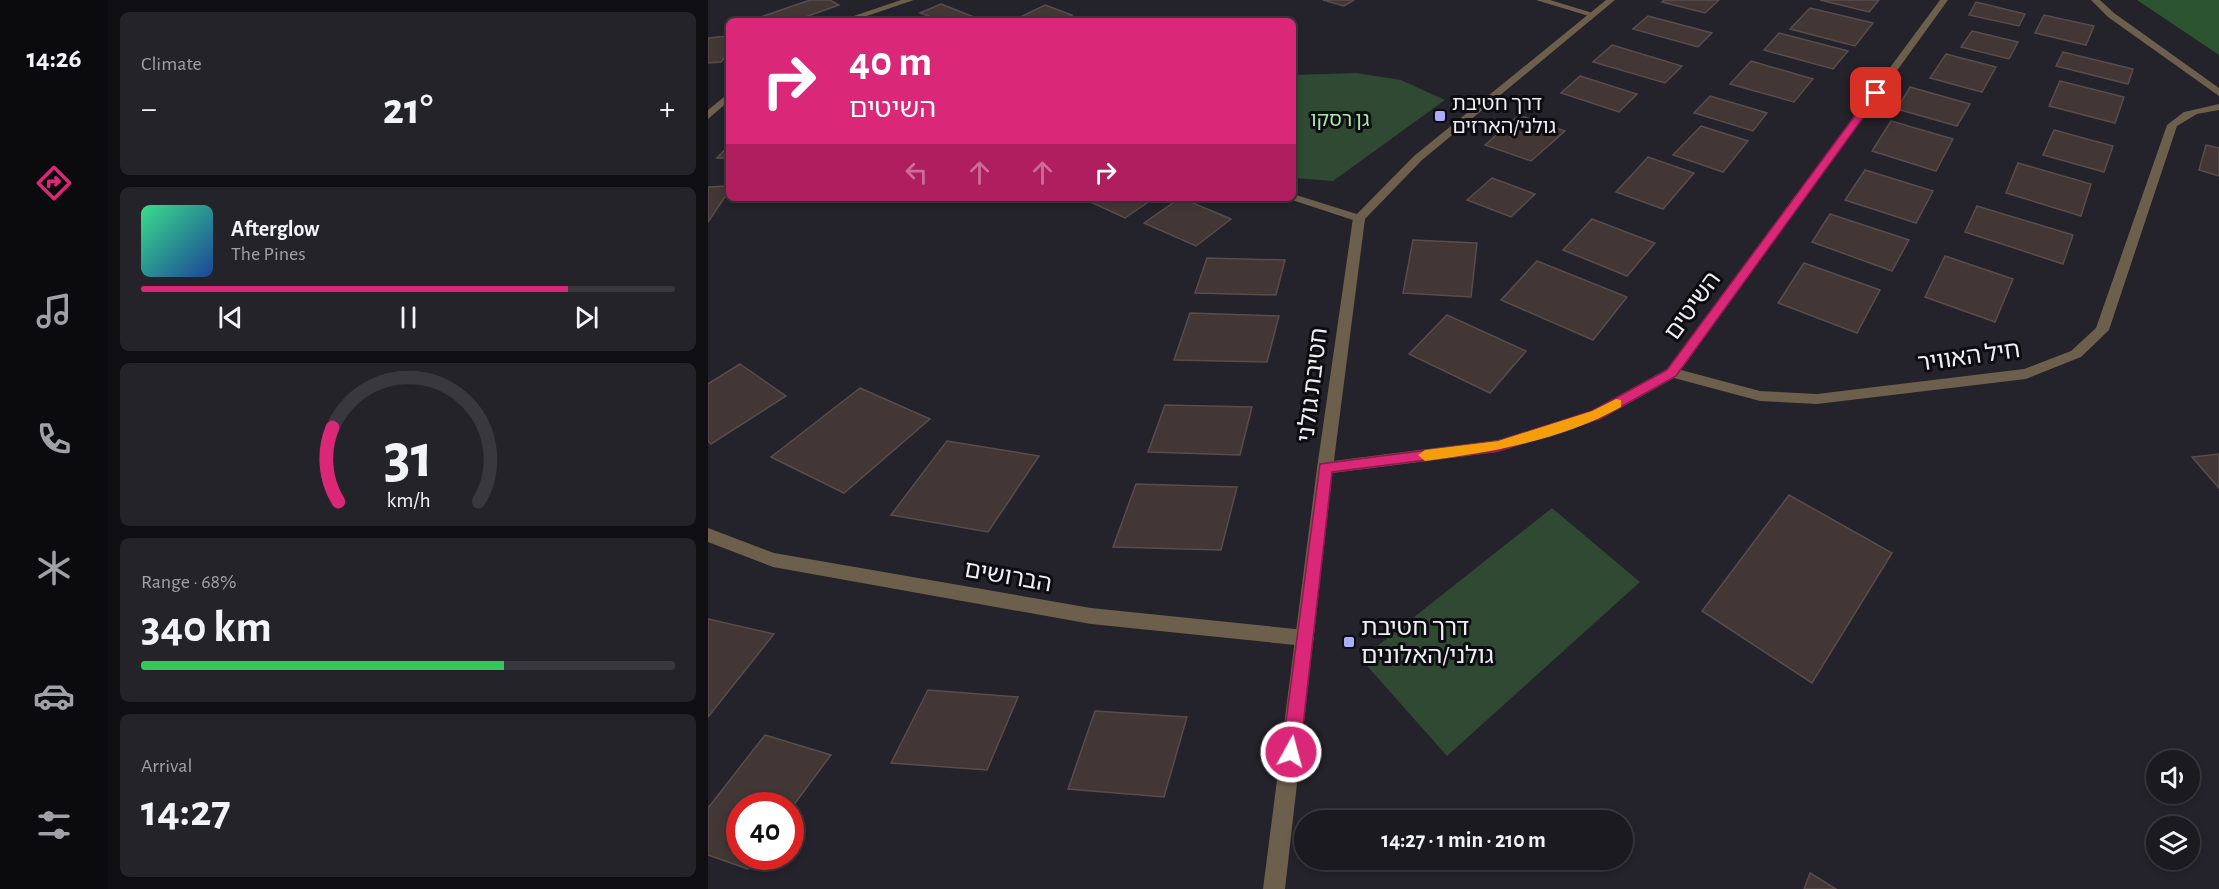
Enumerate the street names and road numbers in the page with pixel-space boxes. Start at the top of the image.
street label: השיטים [1661,268,1725,344]
street label: חטיבת גולני [1294,326,1332,444]
street label: חיל האוויר [1916,338,2022,376]
street label: הברושים [962,558,1054,596]

